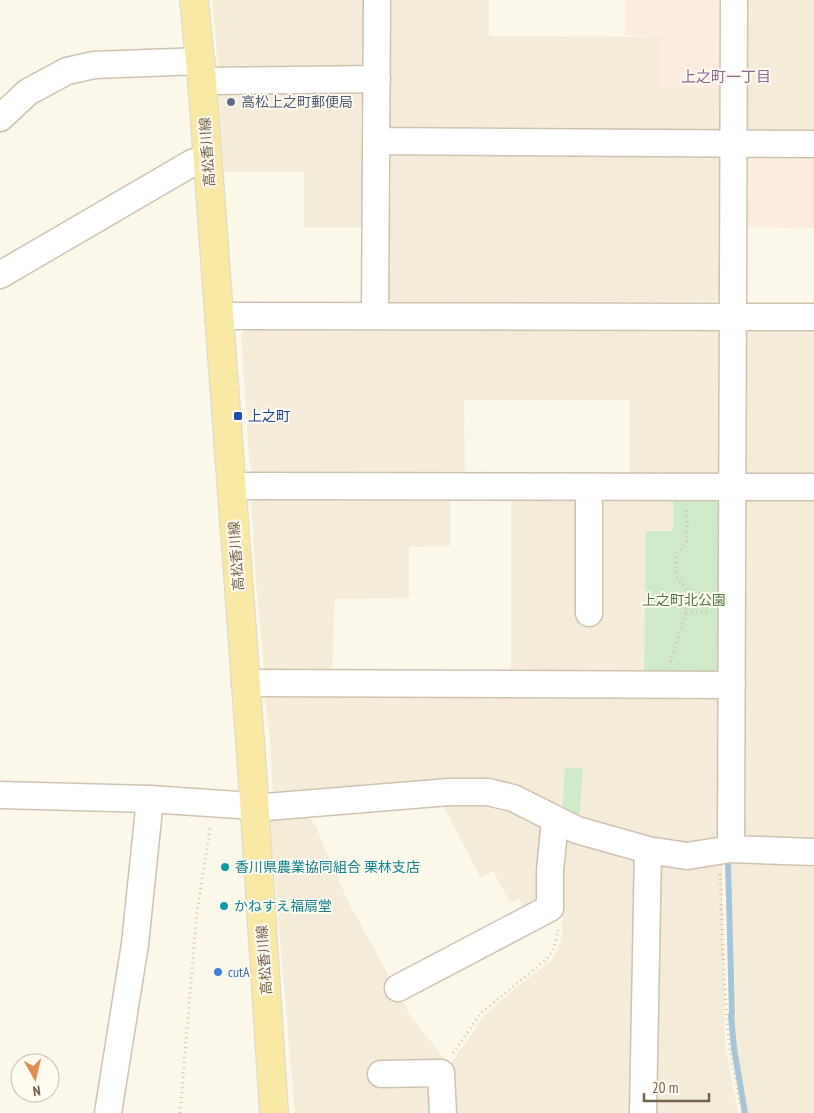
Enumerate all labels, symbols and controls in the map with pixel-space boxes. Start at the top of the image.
district label: 上之町一丁目 [681,67,771,86]
place label: 高松上之町郵便局 [241,93,353,111]
marker: 高松上之町郵便局 [225,96,237,108]
street label: 高松香川線 [196,116,218,188]
place label: 上之町 [248,407,290,425]
marker: 上之町 [232,410,244,422]
street label: 高松香川線 [225,520,247,592]
park label: 上之町北公園 [642,591,726,609]
place label: 香川県農業協同組合 栗林支店 [235,858,420,876]
marker: 香川県農業協同組合 栗林支店 [219,861,231,873]
place label: かねすえ福扇堂 [234,897,332,915]
marker: かねすえ福扇堂 [218,900,230,912]
street label: 高松香川線 [253,924,275,996]
place label: cutA [228,963,250,981]
marker: cutA [212,966,224,978]
north arrow [10,1053,60,1103]
scale bar [644,1070,709,1102]
text: 20 m [652,1078,678,1097]
text: N [32,1081,42,1100]

